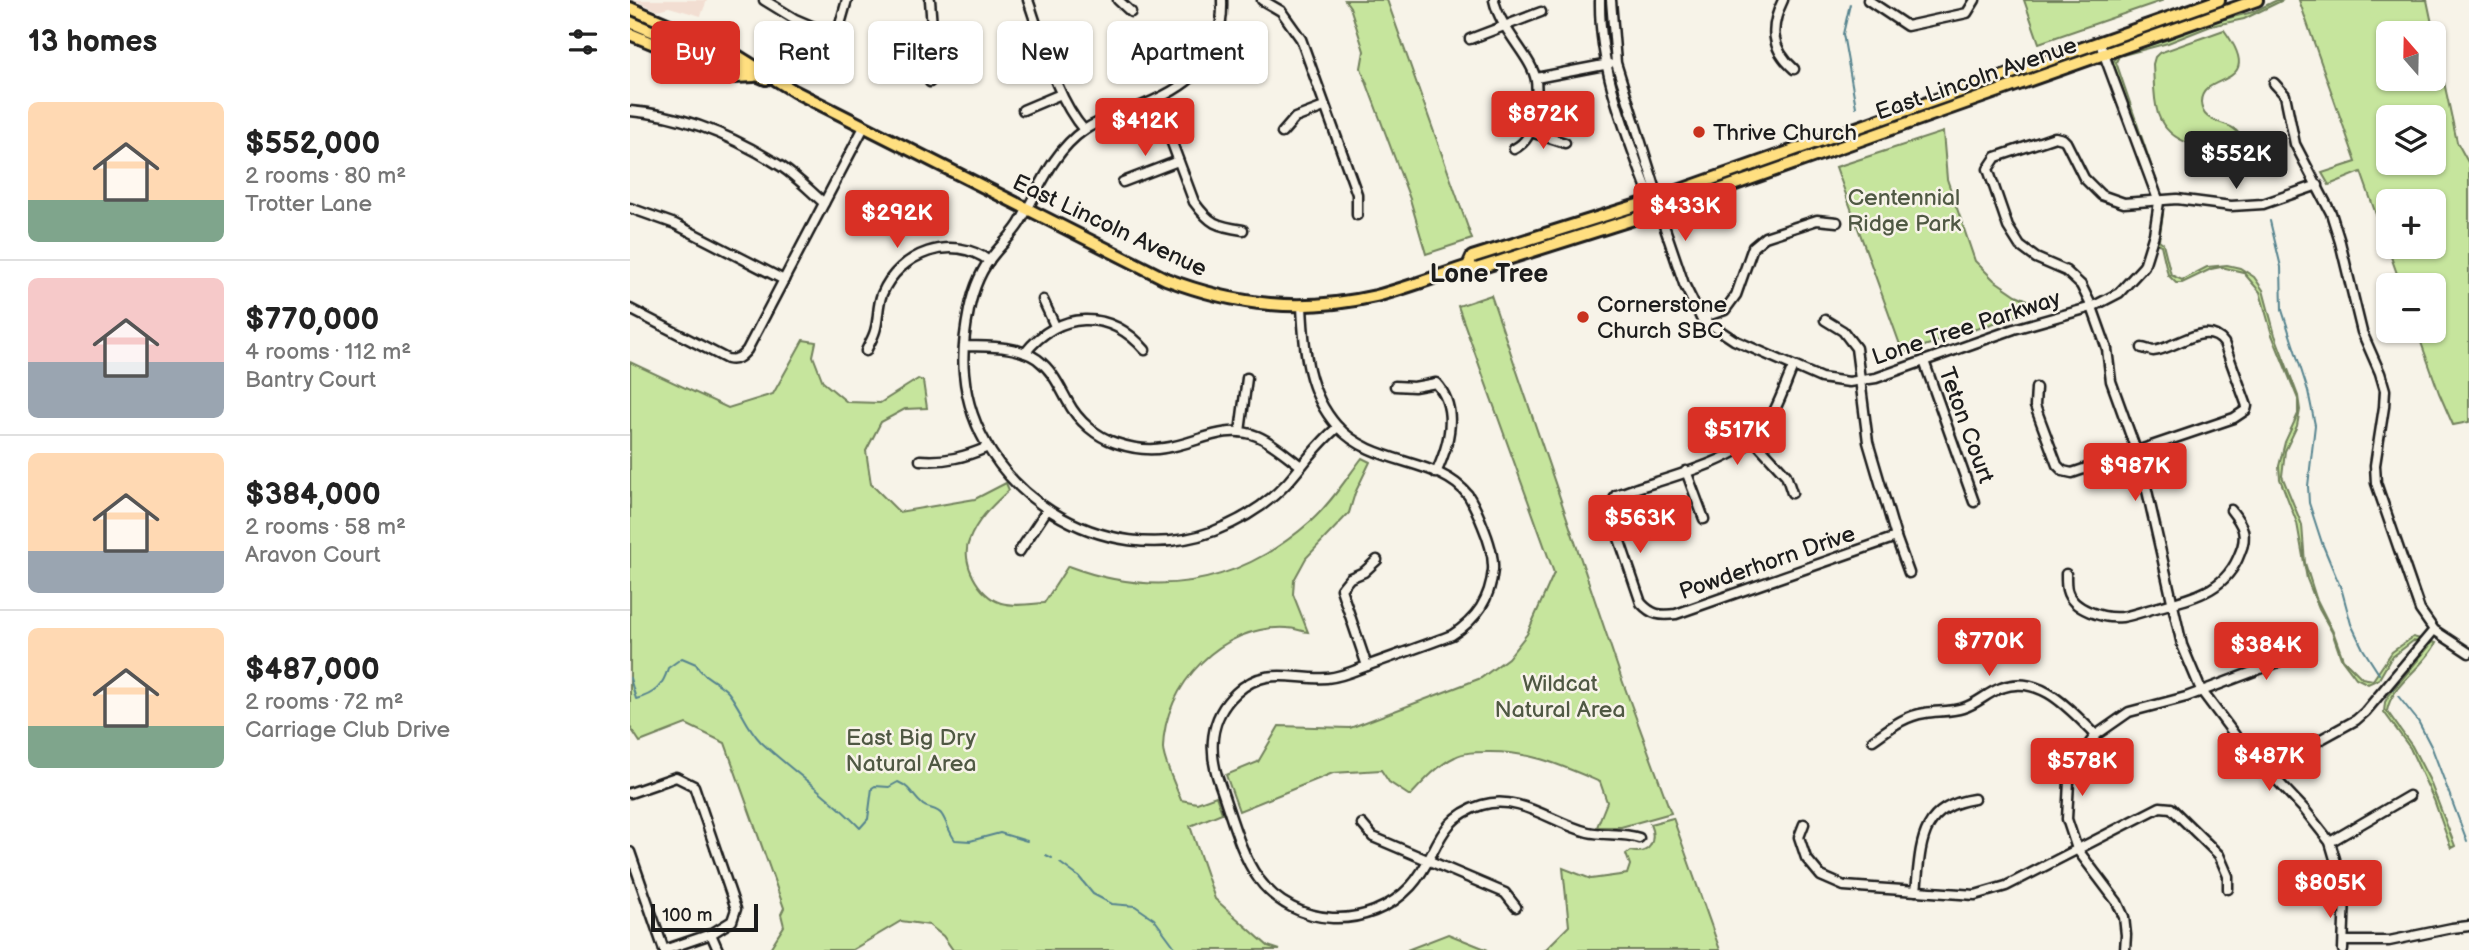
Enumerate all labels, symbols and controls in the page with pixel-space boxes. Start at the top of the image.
chip: Buy [651,21,740,84]
chip: Rent [754,21,854,84]
chip: Filters [868,21,983,84]
chip: New [997,21,1093,84]
chip: Apartment [1107,21,1268,84]
north arrow [2376,21,2446,91]
map controls [2376,21,2446,343]
icon: filters [564,23,602,61]
text: 13 homes [28,24,157,60]
street label: East Lincoln Avenue [1872,31,2081,127]
pin: $872K [1494,92,1592,151]
pin: $412K [1096,99,1194,158]
text: $872K [1507,100,1579,128]
button: layers [2376,105,2446,175]
text: $412K [1111,107,1179,135]
place label: Thrive Church [1713,119,1857,147]
marker: Thrive Church [1691,124,1707,140]
text: $552,000 [245,126,380,162]
icon: home [84,130,168,214]
pin: $552K [2187,132,2285,191]
text: $552K [2200,140,2272,168]
text: 2 rooms · 80 m² [245,162,406,190]
street label: East Lincoln Avenue [1008,169,1211,283]
pin: $433K [1636,184,1734,243]
park label: Centennial Ridge Park [1847,184,1962,238]
button: + [2376,189,2446,259]
text: Trotter Lane [245,190,372,218]
pin: $292K [848,190,946,250]
text: $433K [1649,192,1721,220]
text: $292K [861,199,933,227]
district label: Lone Tree [1430,259,1548,290]
button: − [2376,273,2446,343]
street label: Lone Tree Parkway [1869,284,2065,372]
place label: Cornerstone Church SBC [1597,291,1727,345]
text: $770,000 [245,302,379,338]
icon: home [84,306,168,390]
marker: Cornerstone Church SBC [1575,309,1591,325]
text: 4 rooms · 112 m² [245,338,411,366]
street label: Teton Court [1932,364,2000,487]
text: Bantry Court [245,366,376,394]
pin: $517K [1688,407,1786,467]
text: $517K [1704,416,1770,444]
pin: $987K [2086,444,2184,503]
text: $987K [2100,452,2170,480]
text: $384,000 [245,477,381,513]
icon: home [84,481,168,565]
pin: $563K [1591,496,1689,555]
text: $563K [1604,504,1676,532]
text: 2 rooms · 58 m² [245,513,406,541]
street label: Powderhorn Drive [1676,520,1859,606]
text: Aravon Court [245,541,381,569]
pin: $770K [1940,618,2038,678]
pin: $384K [2217,622,2315,682]
text: $770K [1954,627,2024,655]
text: $384K [2230,631,2302,659]
text: $487,000 [245,652,380,688]
icon: home [84,656,168,740]
park label: Wildcat Natural Area [1495,670,1625,724]
text: 2 rooms · 72 m² [245,688,404,716]
text: Carriage Club Drive [245,716,450,744]
park label: East Big Dry Natural Area [846,724,977,778]
pin: $487K [2220,734,2318,793]
pin: $578K [2033,738,2131,798]
text: $487K [2234,742,2304,770]
text: $578K [2047,747,2117,775]
pin: $805K [2281,860,2379,920]
text: $805K [2294,869,2366,897]
scale bar [651,901,758,933]
text: 100 m [662,904,713,927]

